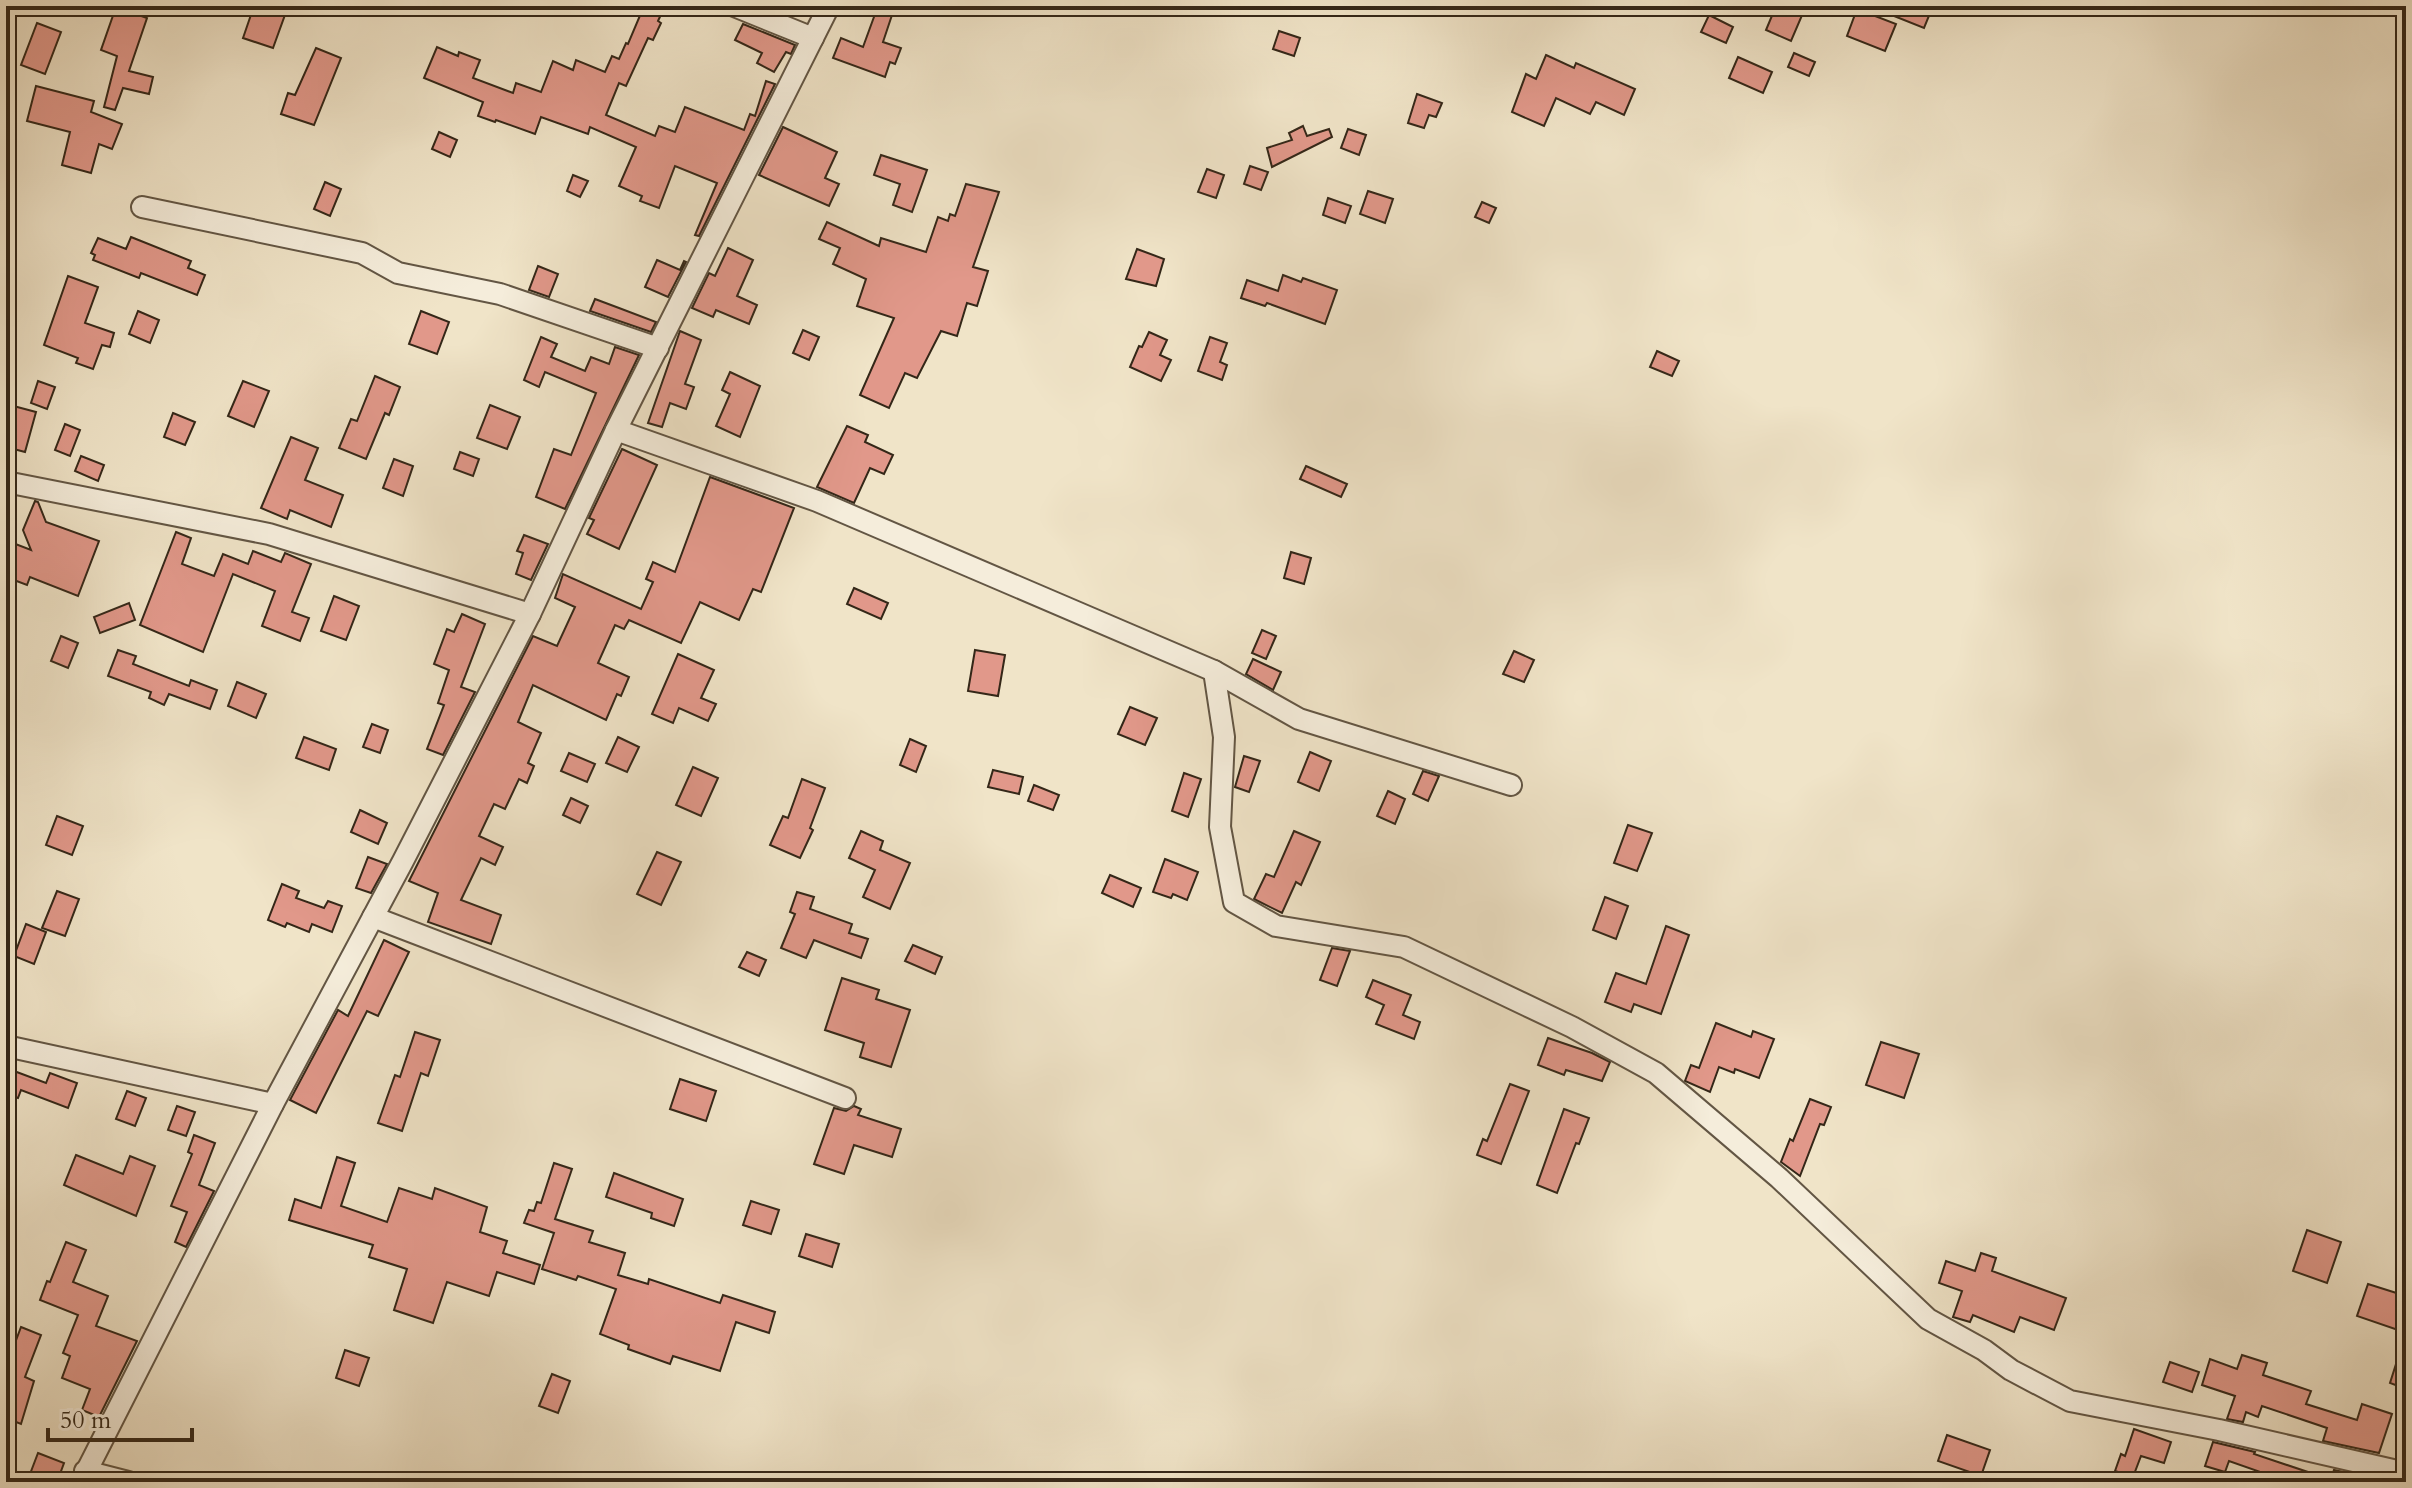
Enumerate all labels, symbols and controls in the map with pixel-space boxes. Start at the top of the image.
scale bar [48,1392,192,1442]
text: 50 m [60,1404,112,1437]

